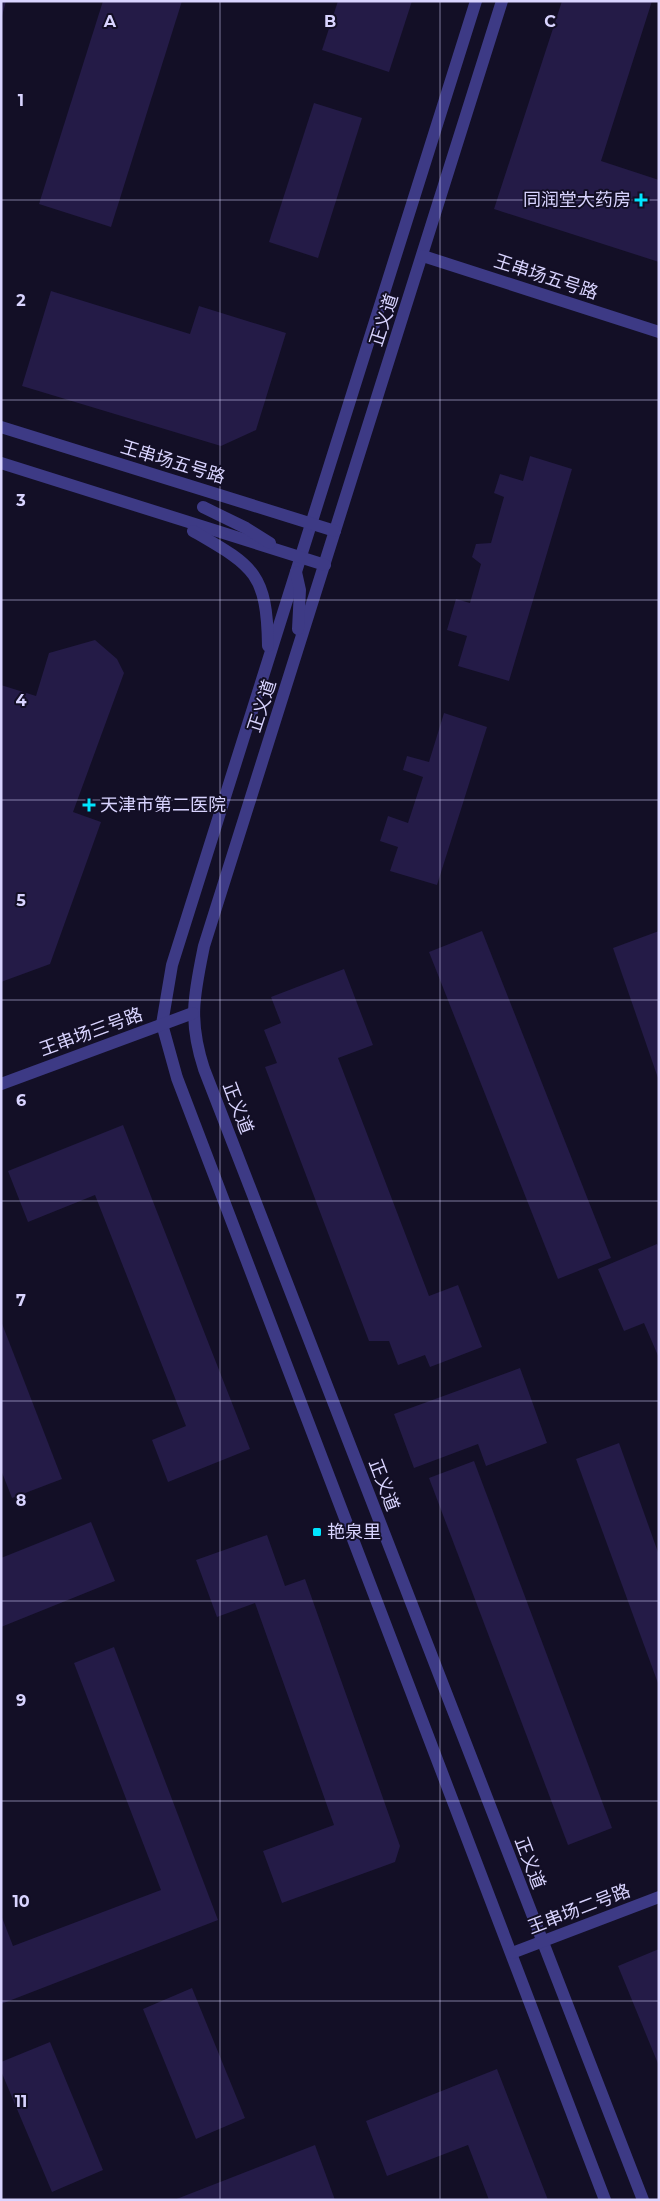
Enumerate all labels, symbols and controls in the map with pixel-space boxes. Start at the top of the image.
text: A [103,12,117,31]
text: B [324,12,336,31]
text: C [544,12,556,31]
text: 1 [18,91,24,110]
place label: 同润堂大药房 [523,189,631,211]
marker: 同润堂大药房 [635,194,647,206]
street label: 王串场五号路 [491,250,601,304]
text: 2 [16,291,26,310]
street label: 正义道 [365,291,403,349]
street label: 王串场五号路 [118,436,228,488]
text: 3 [15,491,26,510]
street label: 正义道 [243,677,281,735]
text: 4 [15,691,27,710]
place label: 天津市第二医院 [100,794,226,816]
marker: 天津市第二医院 [82,798,96,812]
text: 5 [16,891,26,910]
street label: 王串场三号路 [36,1003,146,1061]
street label: 正义道 [218,1079,258,1137]
text: 6 [16,1091,26,1110]
text: 7 [16,1291,26,1310]
street label: 正义道 [364,1456,404,1514]
text: 8 [16,1491,26,1510]
place label: 艳泉里 [327,1521,381,1543]
marker: 艳泉里 [311,1526,323,1538]
text: 9 [16,1691,26,1710]
street label: 正义道 [510,1834,550,1892]
street label: 王串场二号路 [525,1879,633,1939]
text: 10 [12,1892,30,1911]
text: 11 [15,2092,27,2111]

